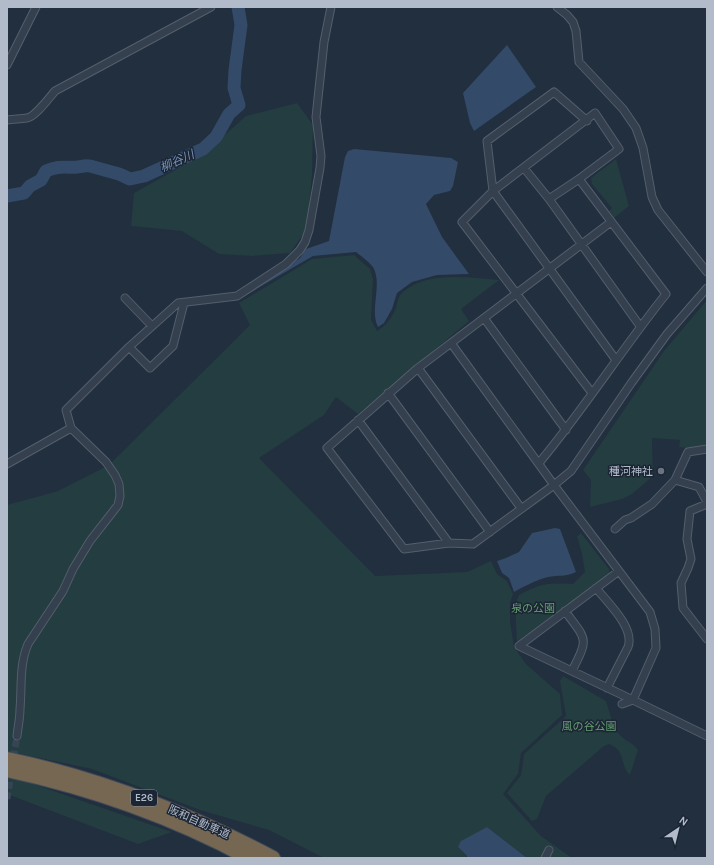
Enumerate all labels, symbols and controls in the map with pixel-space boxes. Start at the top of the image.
water label: 柳谷川 [158,146,198,175]
place label: 種河神社 [609,465,653,478]
marker: 種河神社 [656,466,666,476]
park label: 泉の公園 [511,602,555,615]
park label: 風の谷公園 [562,720,617,733]
road number: E26 [131,790,157,806]
street label: 阪和自動車道 [166,803,232,841]
north arrow [658,809,698,849]
text: N [676,814,690,829]

